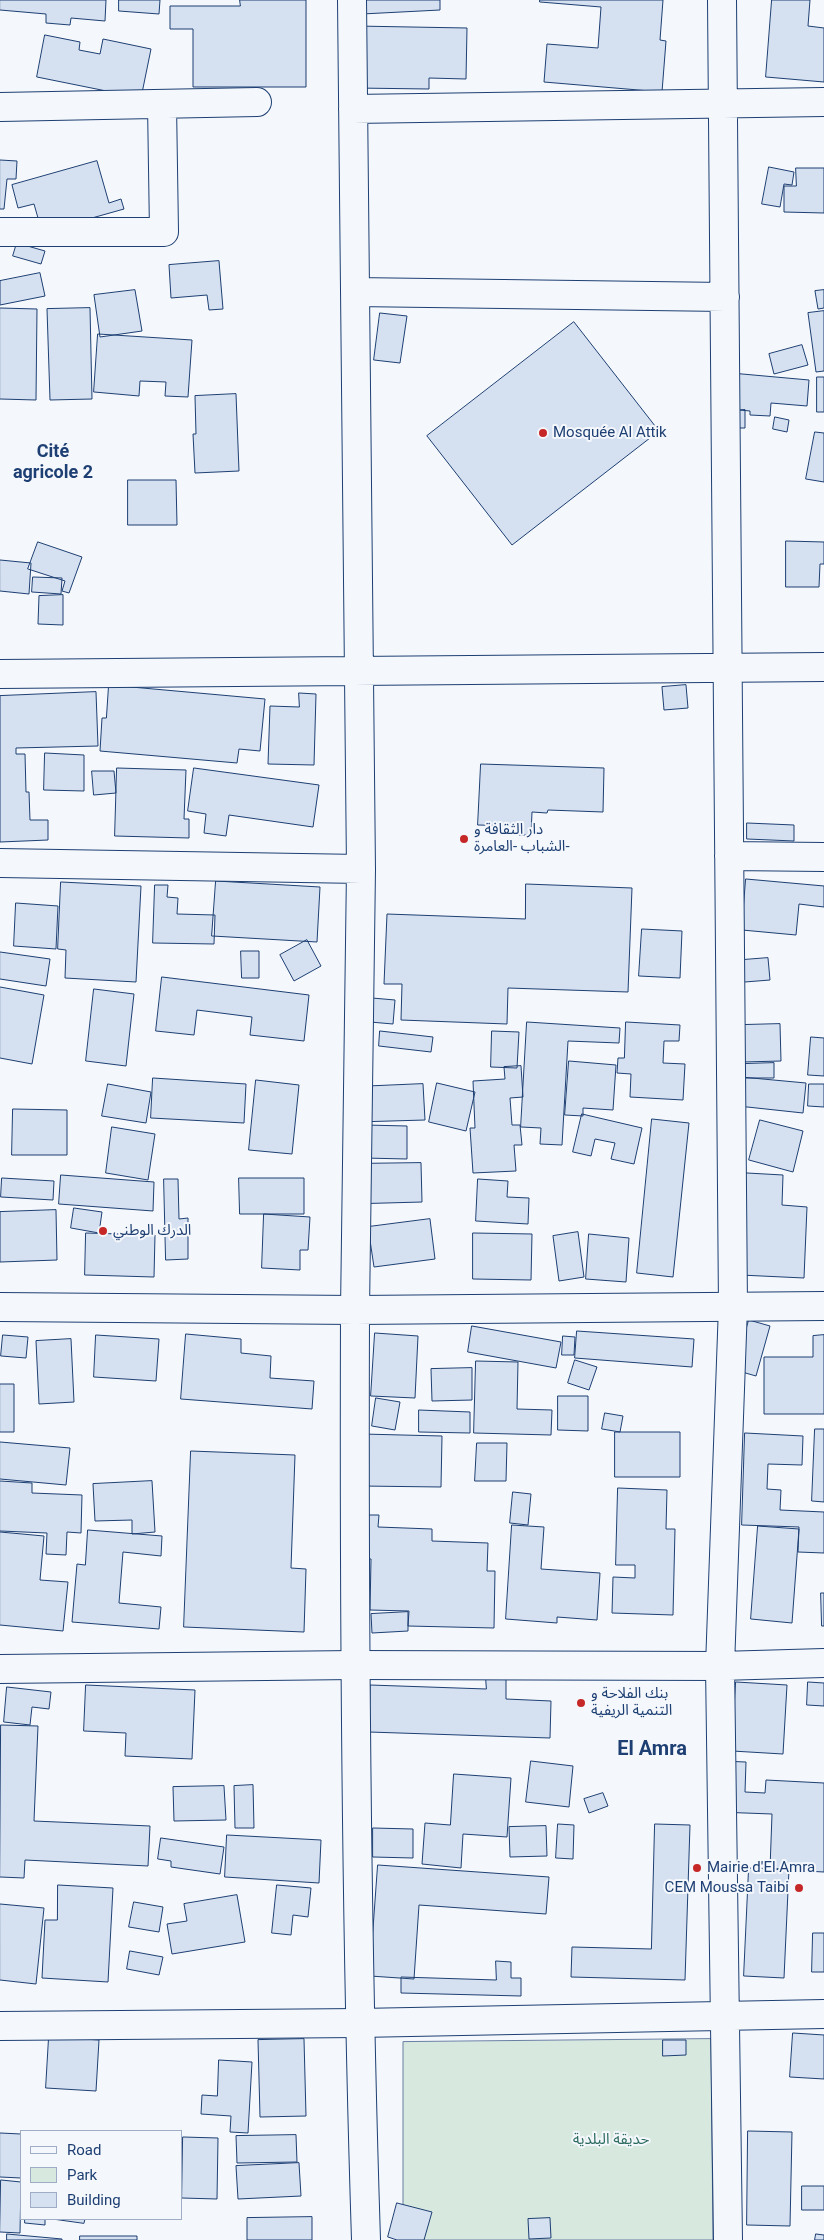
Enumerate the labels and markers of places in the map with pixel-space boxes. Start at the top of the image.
place label: Mosquée Al Attik [553,424,667,442]
marker: Mosquée Al Attik [537,427,549,439]
place label: دار الثقافة و الشباب -العامرة- [474,821,570,856]
marker: دار الثقافة و الشباب -العامرة- [458,833,470,845]
place label: الدرك الوطني [113,1222,191,1240]
marker: الدرك الوطني [97,1225,109,1237]
place label: بنك الفلاحة و التنمية الريفية [591,1685,672,1720]
marker: بنك الفلاحة و التنمية الريفية [575,1697,587,1709]
place label: Mairie d'El Amra [707,1859,815,1877]
marker: Mairie d'El Amra [691,1862,703,1874]
place label: CEM Moussa Taibi [665,1879,789,1897]
marker: CEM Moussa Taibi [793,1882,805,1894]

